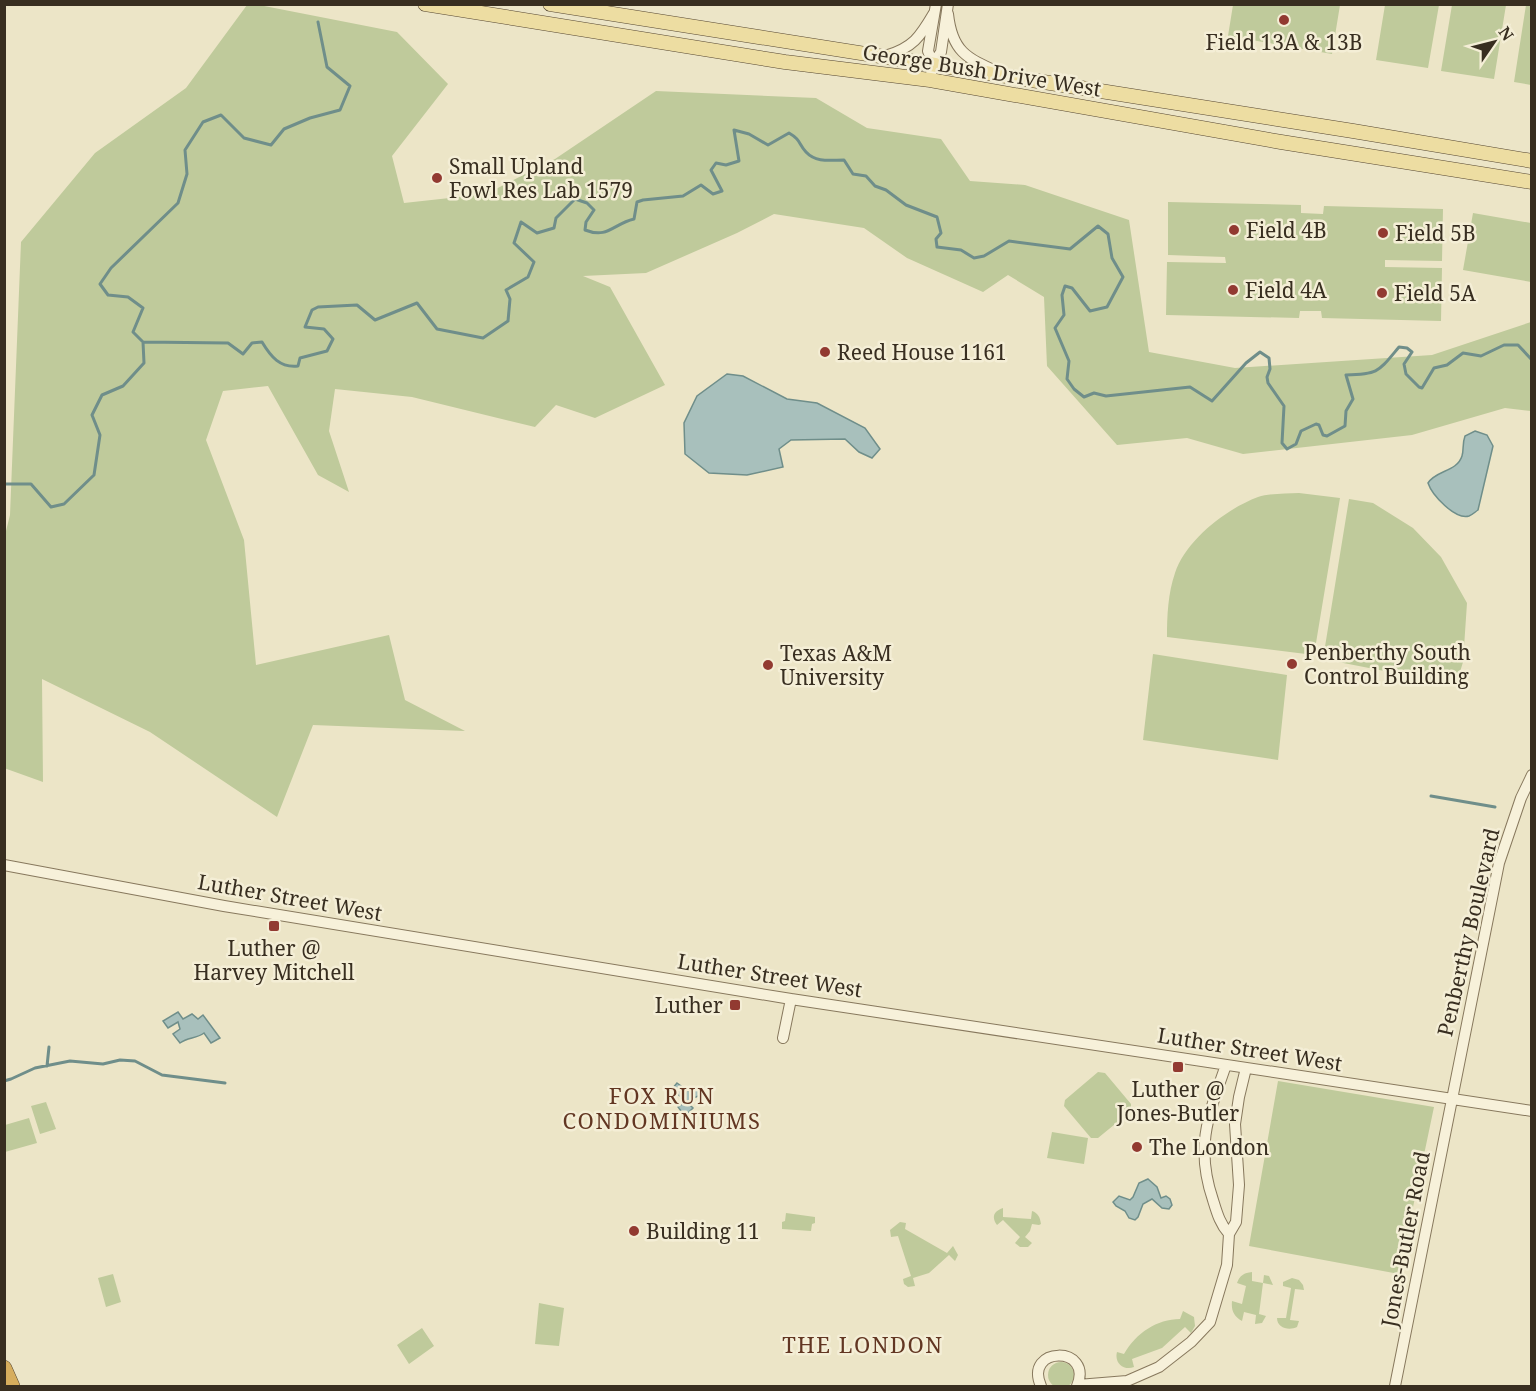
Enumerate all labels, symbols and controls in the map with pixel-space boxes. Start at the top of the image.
north arrow [1464,12,1524,72]
marker: Field 13A & 13B [1277,13,1291,27]
text: N [1494,22,1519,45]
place label: Field 13A & 13B [1205,28,1363,56]
street label: George Bush Drive West [861,37,1103,103]
place label: Small Upland Fowl Res Lab 1579 [449,152,633,204]
marker: Small Upland Fowl Res Lab 1579 [430,171,444,185]
place label: Field 4B [1246,216,1327,244]
place label: Field 5B [1395,219,1476,247]
marker: Field 4B [1227,223,1241,237]
marker: Field 5B [1376,226,1390,240]
place label: Field 4A [1245,276,1327,304]
place label: Field 5A [1394,279,1476,307]
marker: Field 4A [1226,283,1240,297]
marker: Field 5A [1375,286,1389,300]
place label: Reed House 1161 [837,338,1007,366]
marker: Reed House 1161 [818,345,832,359]
place label: Penberthy South Control Building [1304,638,1471,690]
place label: Texas A&M University [780,639,892,691]
marker: Penberthy South Control Building [1285,657,1299,671]
marker: Texas A&M University [761,658,775,672]
street label: Penberthy Boulevard [1430,825,1506,1039]
street label: Luther Street West [196,867,384,927]
marker: Luther @ Harvey Mitchell [267,919,281,933]
place label: Luther @ Harvey Mitchell [194,934,355,986]
street label: Luther Street West [676,947,864,1003]
place label: Luther [655,991,723,1019]
marker: Luther [728,998,742,1012]
street label: Luther Street West [1156,1021,1344,1077]
marker: Luther @ Jones-Butler [1171,1060,1185,1074]
place label: Luther @ Jones-Butler [1116,1075,1239,1127]
district label: FOX RUN CONDOMINIUMS [563,1080,761,1135]
place label: The London [1149,1133,1269,1161]
marker: The London [1130,1140,1144,1154]
street label: Jones-Butler Road [1374,1149,1436,1330]
place label: Building 11 [646,1217,760,1245]
marker: Building 11 [627,1224,641,1238]
district label: THE LONDON [782,1329,944,1359]

